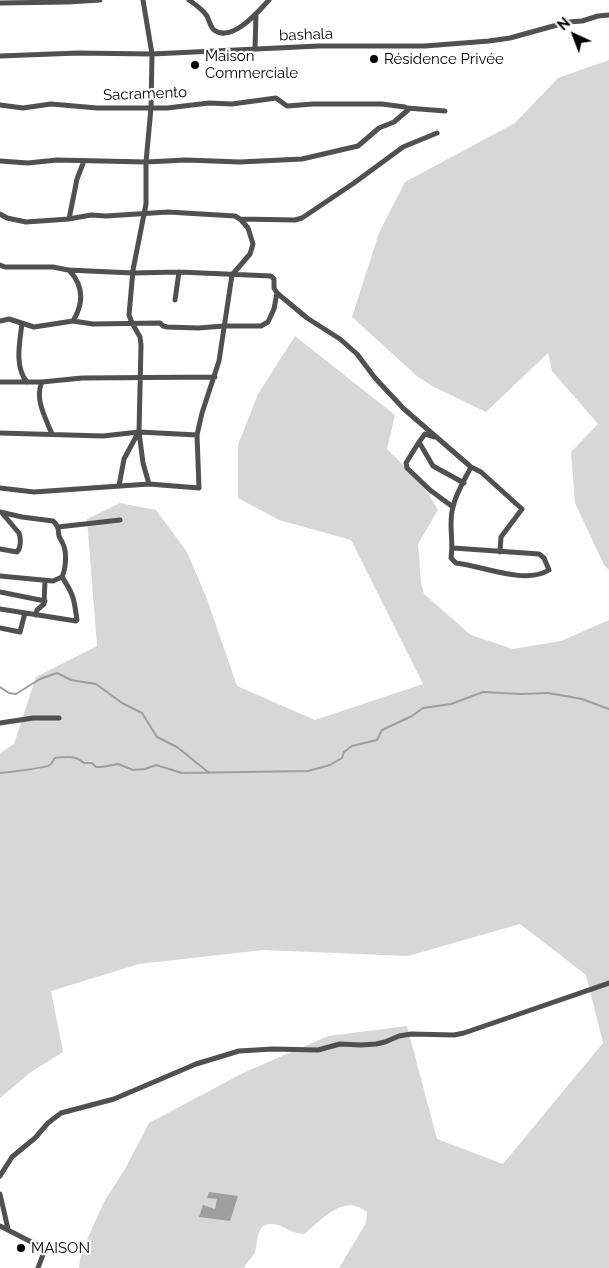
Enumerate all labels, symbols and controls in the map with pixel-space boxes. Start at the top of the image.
north arrow [549,10,599,60]
text: N [554,15,573,34]
street label: bashala [279,25,333,45]
place label: Maison Commerciale [205,47,298,82]
place label: Résidence Privée [384,50,504,68]
marker: Résidence Privée [368,53,380,65]
marker: Maison Commerciale [189,59,201,71]
street label: Sacramento [103,84,187,104]
place label: MAISON [31,1239,90,1257]
marker: MAISON [15,1242,27,1254]

